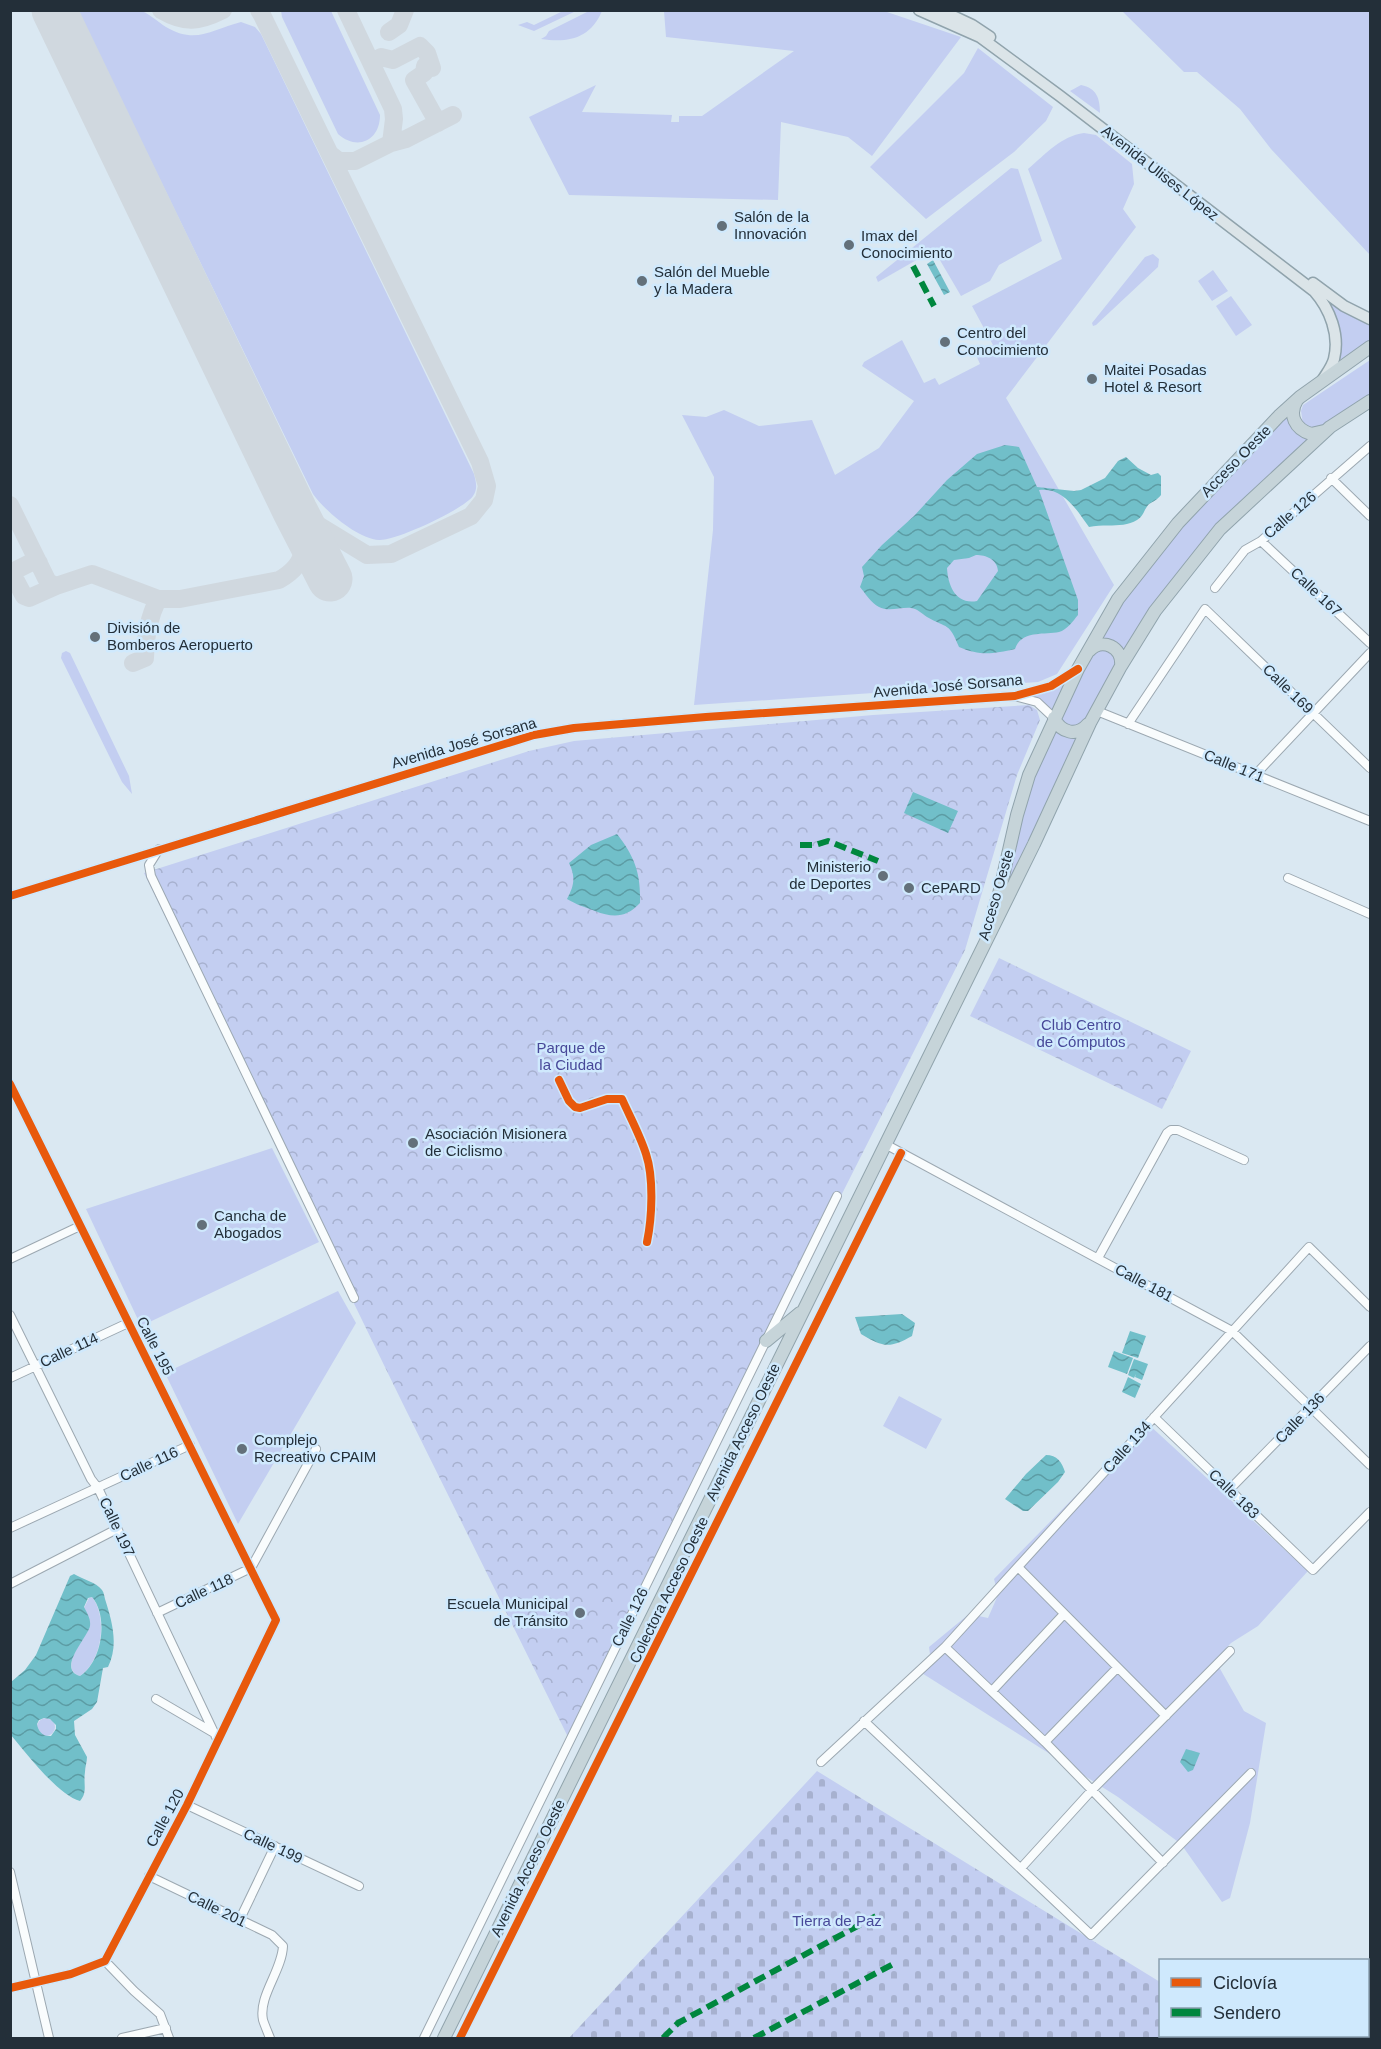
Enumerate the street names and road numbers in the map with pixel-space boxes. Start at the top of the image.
street label: Avenida Ulises López [1098,122,1222,224]
street label: Acceso Oeste [1197,421,1274,500]
street label: Calle 126 [1260,487,1319,542]
street label: Calle 167 [1287,564,1345,619]
street label: Calle 169 [1260,661,1317,717]
street label: Avenida José Sorsana [873,670,1024,700]
street label: Avenida José Sorsana [390,714,539,771]
street label: Calle 171 [1202,746,1267,785]
street label: Acceso Oeste [974,848,1017,942]
street label: Calle 181 [1112,1260,1176,1305]
street label: Calle 195 [133,1314,177,1378]
street label: Calle 114 [37,1329,101,1370]
street label: Avenida Acceso Oeste [702,1360,783,1503]
street label: Calle 136 [1272,1389,1328,1446]
street label: Calle 134 [1099,1417,1154,1476]
street label: Calle 116 [117,1443,181,1484]
street label: Calle 183 [1206,1466,1263,1522]
street label: Calle 197 [96,1494,139,1559]
street label: Colectora Acceso Oeste [626,1514,711,1666]
street label: Calle 118 [172,1570,236,1611]
street label: Calle 126 [608,1585,651,1649]
street label: Calle 120 [142,1786,187,1850]
street label: Avenida Acceso Oeste [487,1796,568,1939]
street label: Calle 199 [241,1824,306,1867]
street label: Calle 201 [185,1887,249,1930]

